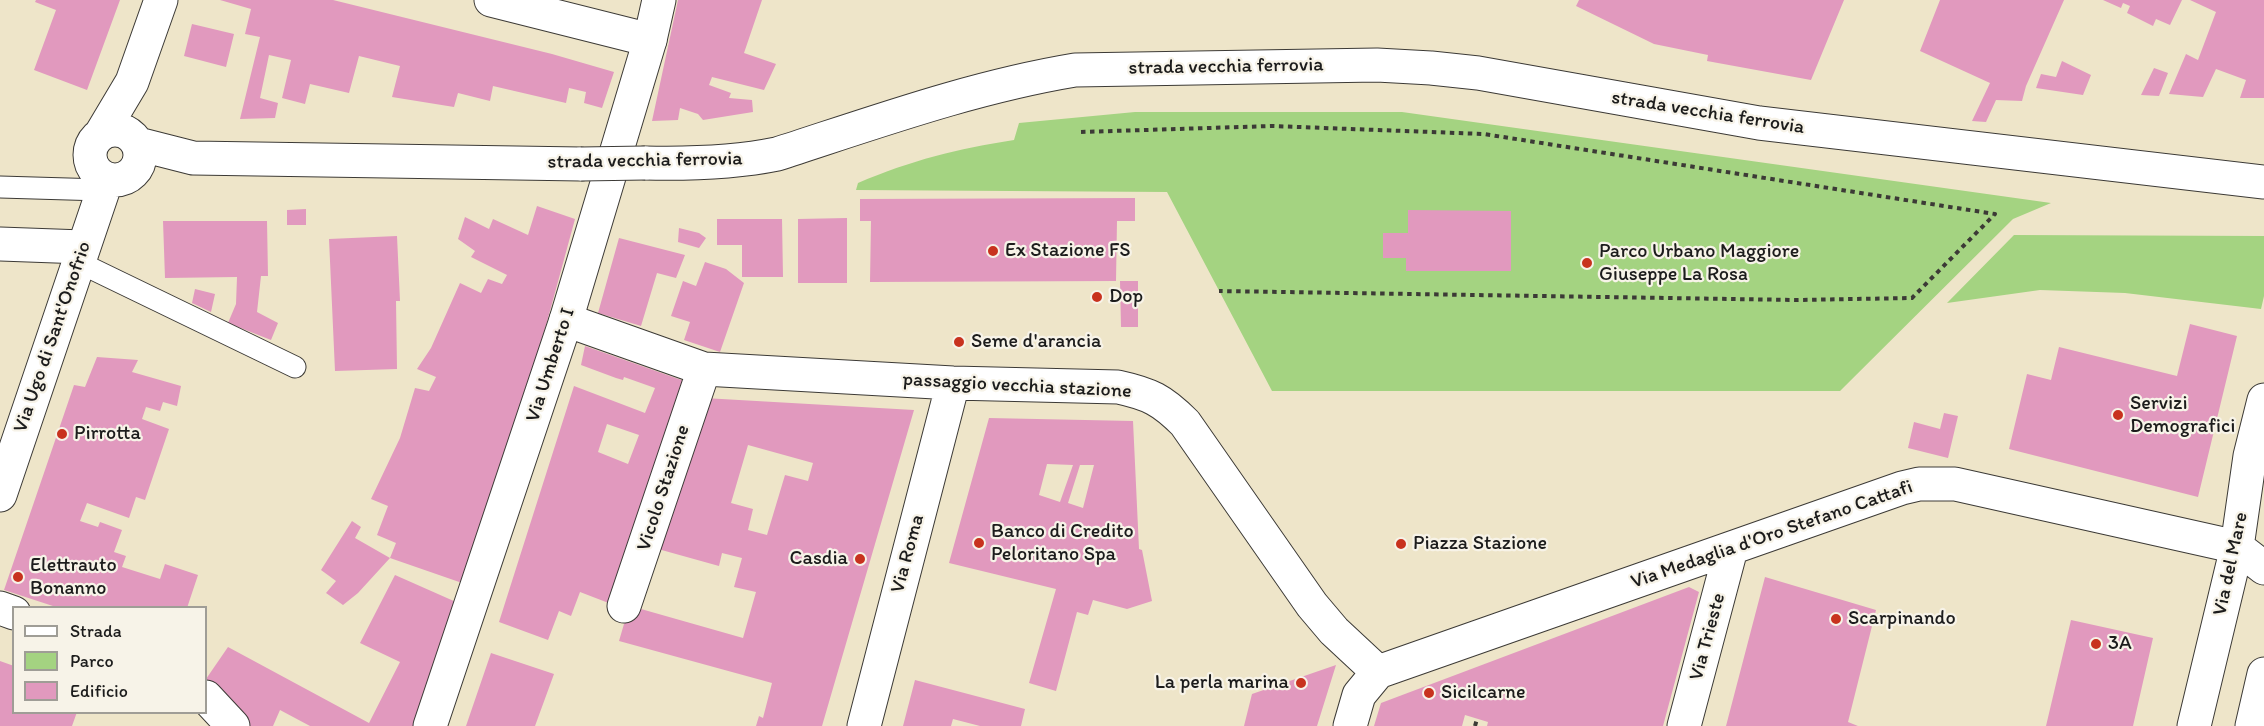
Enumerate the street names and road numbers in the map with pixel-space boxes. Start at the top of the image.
street label: strada vecchia ferrovia [1128,53,1324,81]
street label: strada vecchia ferrovia [1610,86,1806,140]
street label: strada vecchia ferrovia [547,147,743,175]
street label: Via Ugo di Sant'Onofrio [9,238,97,436]
street label: Via Umberto I [521,305,581,425]
street label: passaggio vecchia stazione [902,368,1132,404]
street label: Vicolo Stazione [632,422,696,554]
street label: Via Medaglia d'Oro Stefano Cattafi [1628,475,1916,595]
street label: Via del Mare [2208,510,2254,618]
street label: Via Roma [886,512,930,596]
street label: Via Trieste [1685,591,1731,683]

